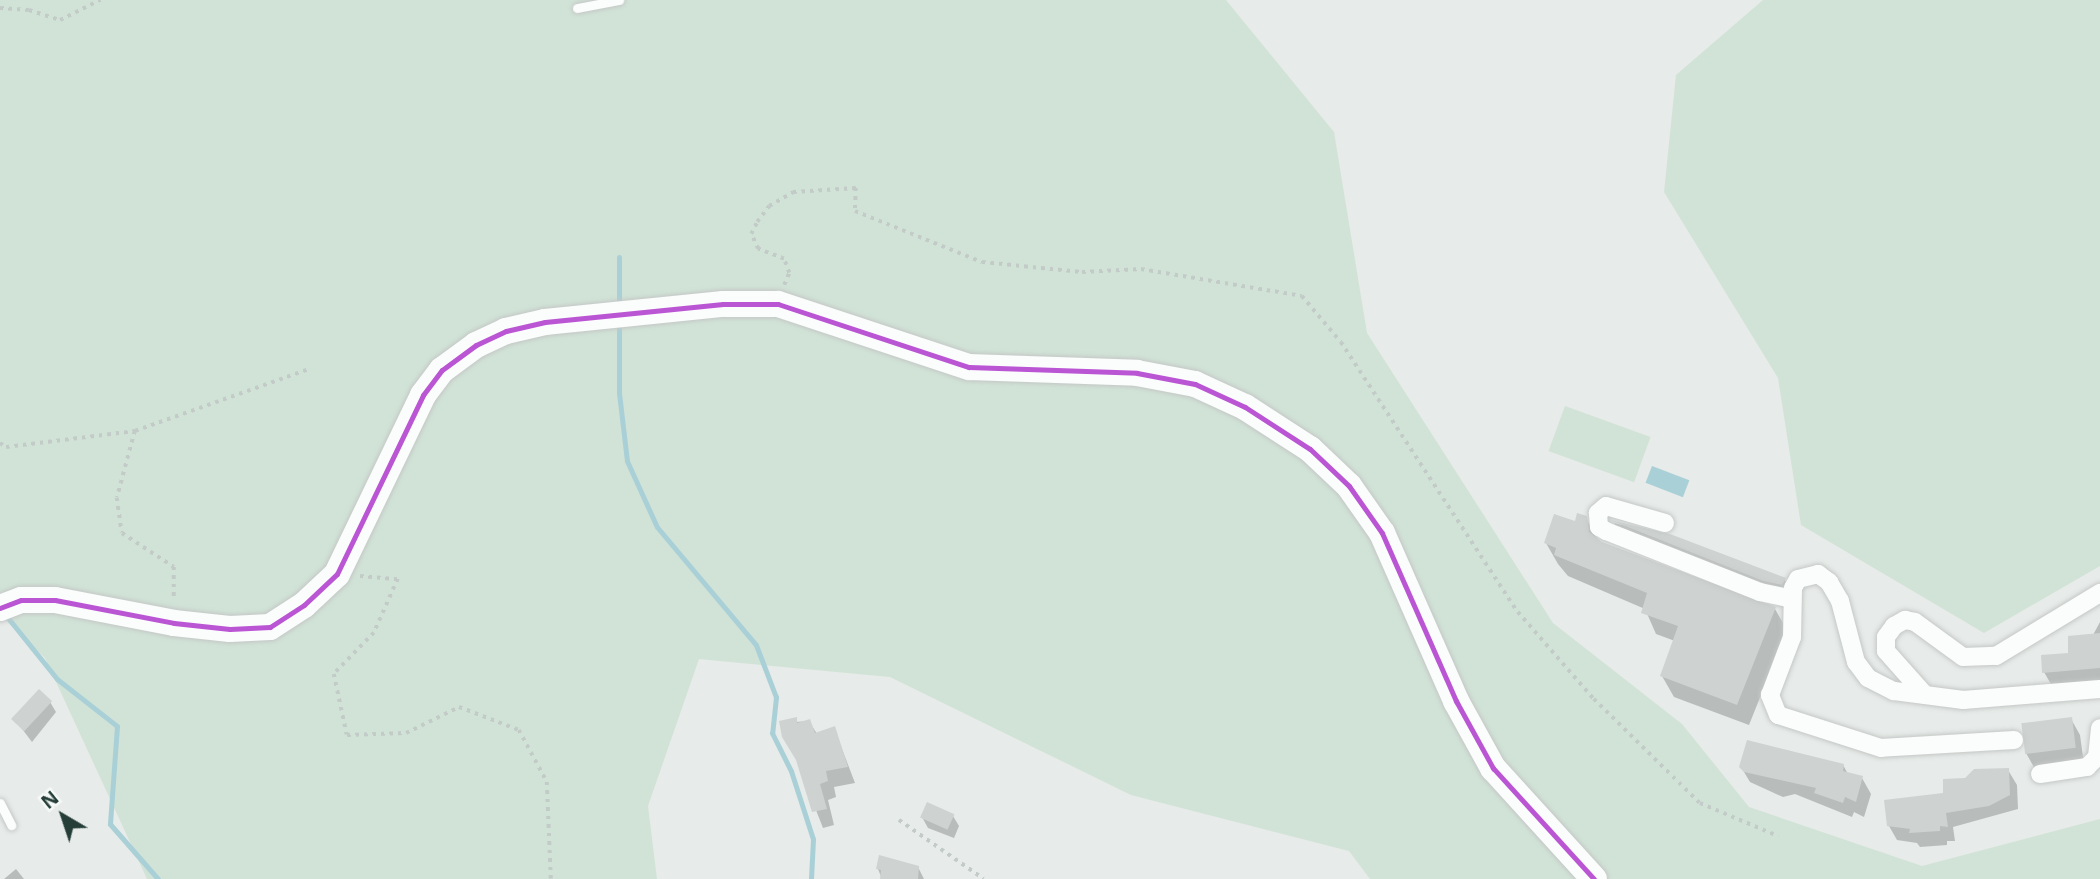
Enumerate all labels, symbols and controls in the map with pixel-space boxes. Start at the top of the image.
north arrow [28,781,98,851]
text: N [36,785,64,815]

